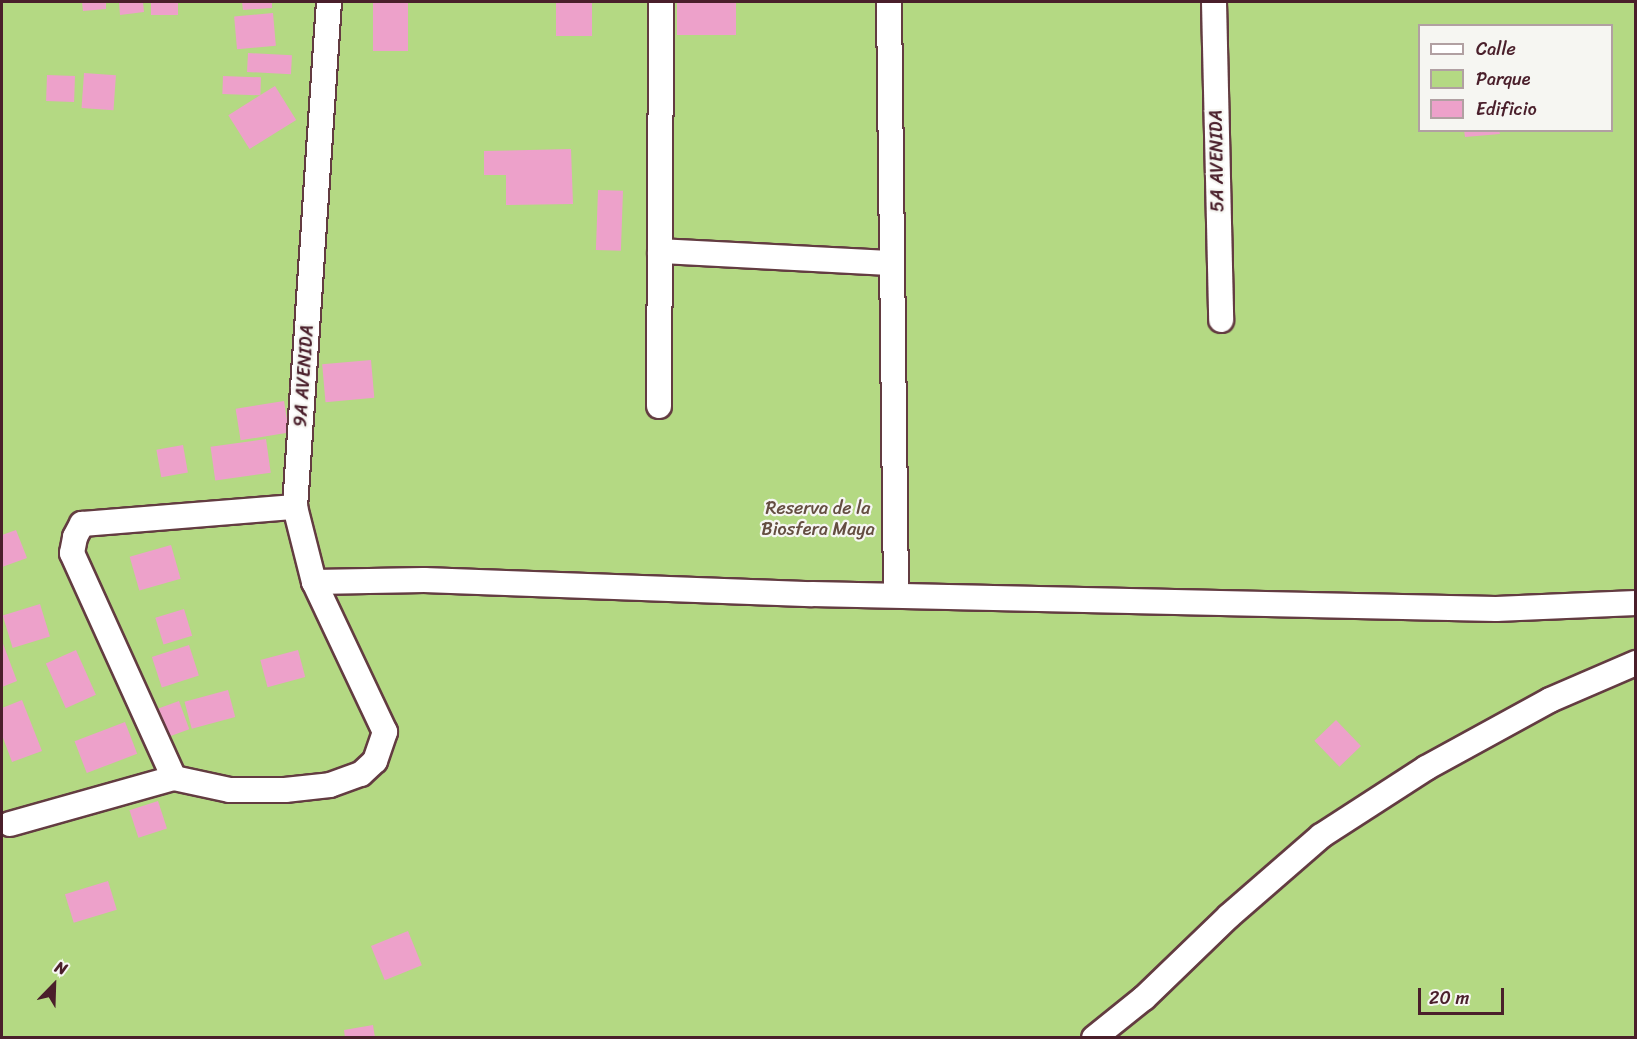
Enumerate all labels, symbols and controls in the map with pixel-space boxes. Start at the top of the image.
legend [1418,24,1613,132]
text: Calle [1476,33,1516,65]
text: Parque [1476,63,1530,95]
text: Edificio [1476,93,1537,125]
street label: 5A AVENIDA [1205,110,1229,212]
street label: 9A AVENIDA [290,325,318,427]
park label: Reserva de la Biosfera Maya [761,498,875,540]
text: N [50,952,72,983]
north arrow [24,955,84,1015]
scale bar [1421,976,1506,1014]
text: 20 m [1429,982,1469,1014]

